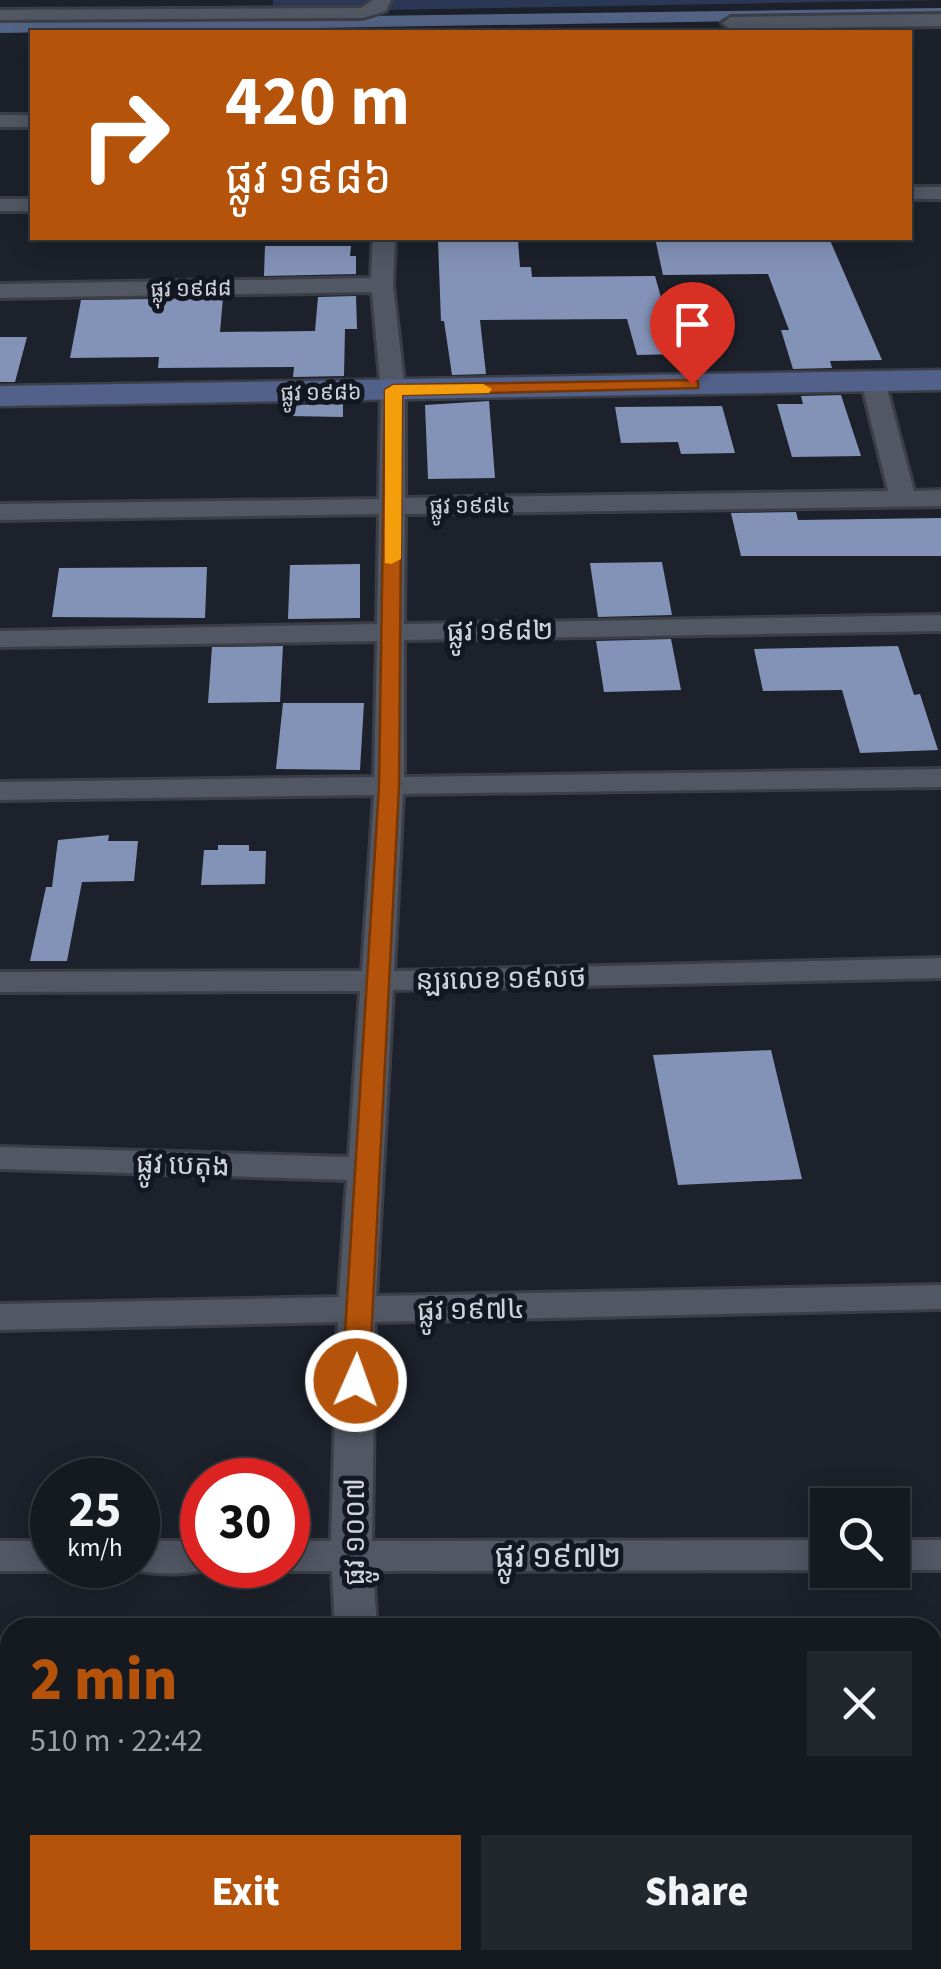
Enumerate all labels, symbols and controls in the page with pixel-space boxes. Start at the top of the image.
text: 420 m [225,52,410,152]
icon: right [60,70,190,200]
text: ផ្លូវ ១៩៨៦ [225,147,392,211]
street label: ផ្លុវ ១៩៨៨ [150,272,232,309]
pin [650,282,735,385]
icon: arrive [665,297,720,352]
street label: ផ្លូវ ១៩៨៦ [280,376,362,413]
street label: ផ្លូវ ១៩៨៤ [429,489,511,526]
street label: ផ្លូវ ១៩៨២ [446,610,554,656]
street label: ន្ឡរលេខ ១៩លថ [415,958,587,1000]
street label: ផ្លូវ បេតុង [135,1143,231,1191]
street label: ផ្លូវ ១៩៧៤ [417,1289,525,1335]
position arrow [304,1329,408,1433]
speed limit sign: 30 [180,1458,310,1588]
text: 25 [69,1475,121,1546]
street label: ផ្លូវ ១០០៧ [335,1478,379,1586]
map controls [810,1488,910,1588]
button: search [810,1488,910,1588]
text: km/h [67,1530,123,1566]
street label: ផ្លូវ ១៩៧២ [495,1534,621,1584]
text: 2 min [30,1638,177,1723]
button: close [807,1651,912,1756]
text: 510 m · 22:42 [30,1718,203,1764]
button: Exit [30,1835,461,1950]
button: Share [481,1835,912,1950]

